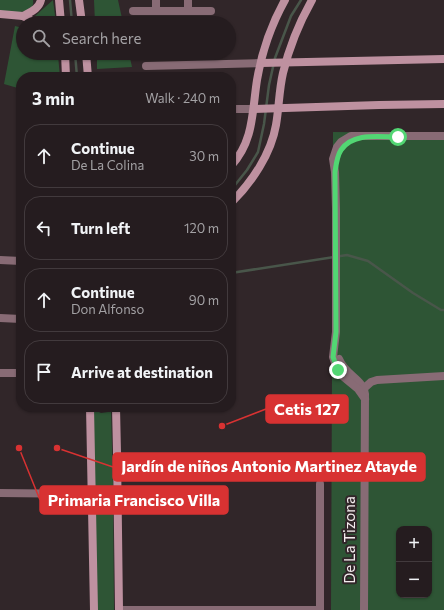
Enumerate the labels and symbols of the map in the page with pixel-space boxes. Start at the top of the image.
route start [389,128,407,146]
route end [329,361,347,379]
callout: Cetis 127 [266,395,348,423]
text: Cetis 127 [274,399,340,418]
callout: Jardín de niños Antonio Martinez Atayde [113,453,425,481]
text: Jardín de niños Antonio Martinez Atayde [121,456,417,475]
callout: Primaria Francisco Villa [40,486,228,514]
text: Primaria Francisco Villa [48,490,220,509]
street label: De La Tizona [340,496,358,584]

